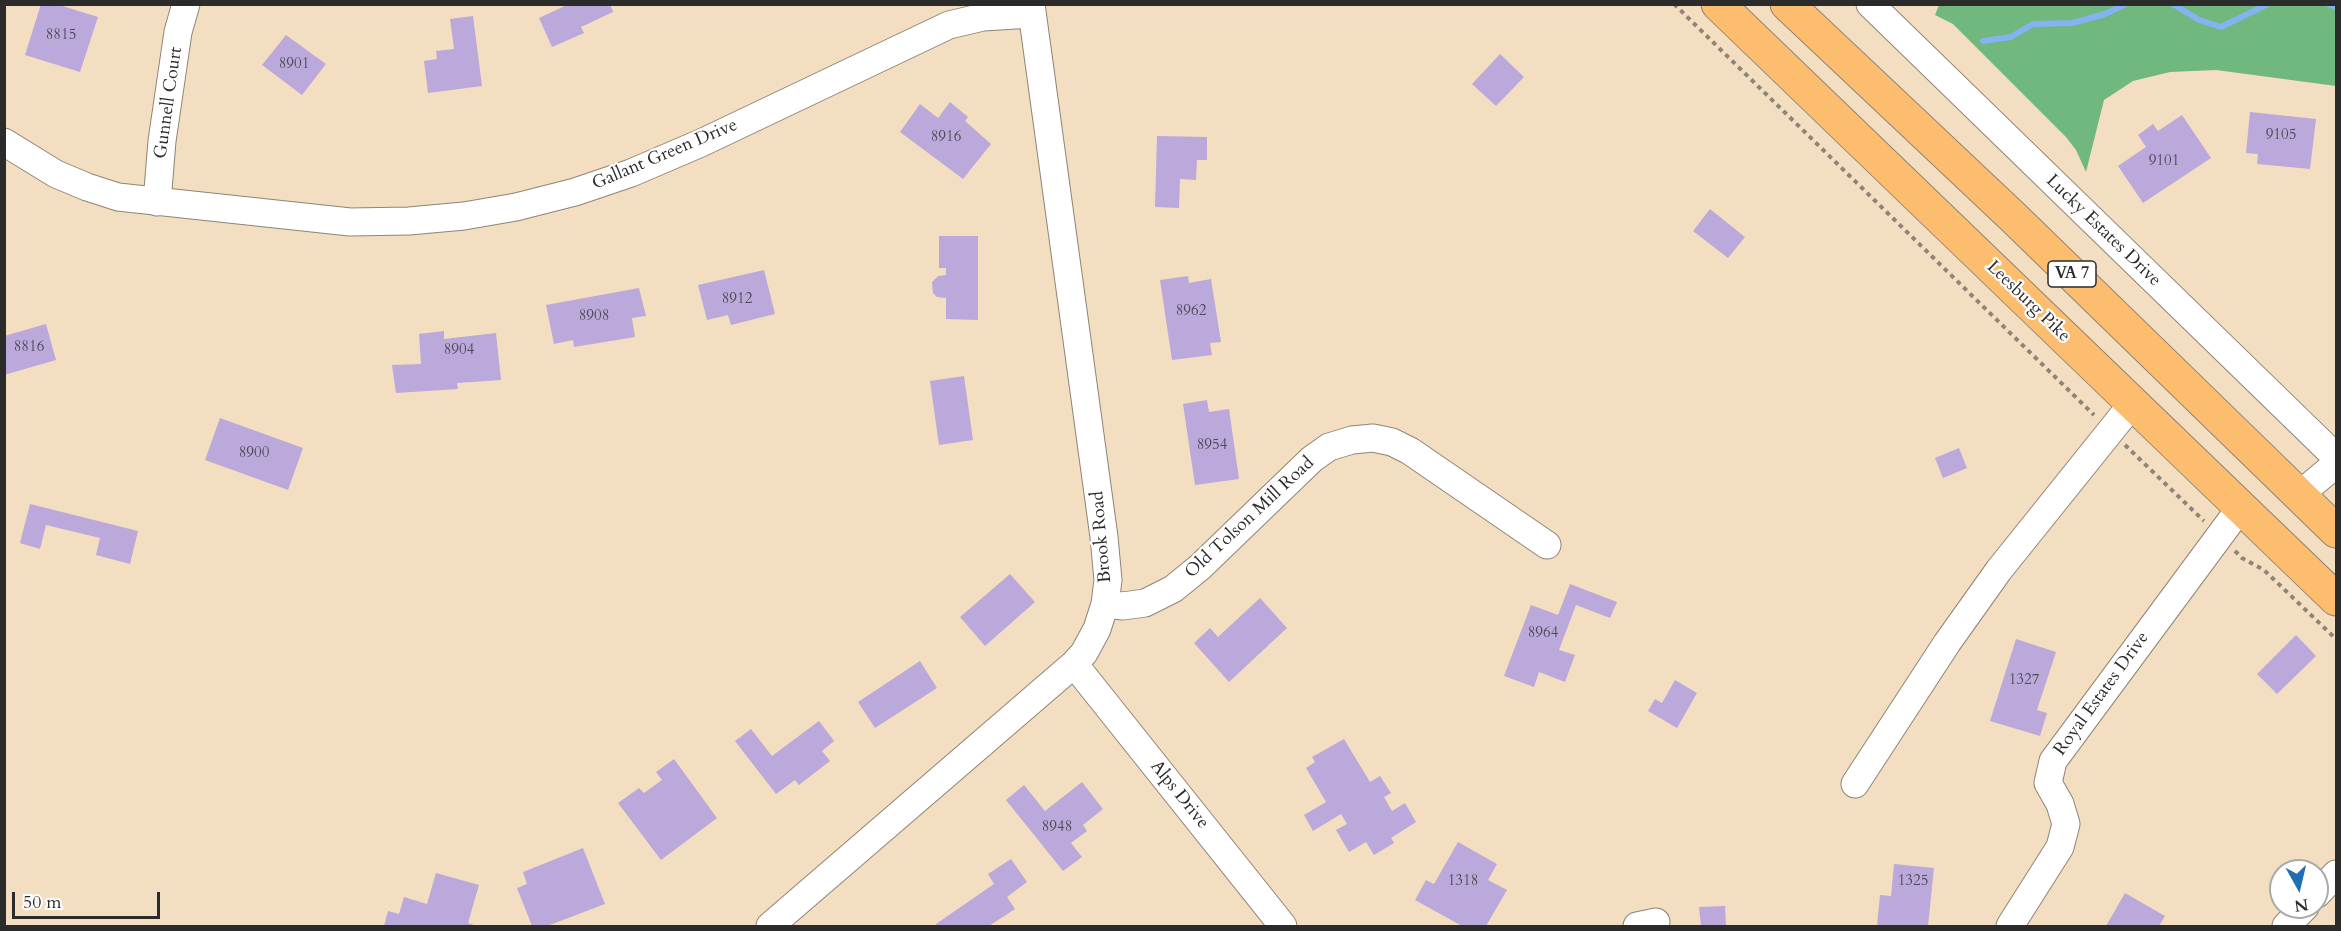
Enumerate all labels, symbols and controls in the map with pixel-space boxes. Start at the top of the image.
house number: 8815 [46,27,76,45]
street label: Gunnell Court [150,46,188,160]
house number: 8901 [279,56,309,74]
street label: Gallant Green Drive [589,115,741,195]
house number: 9105 [2266,127,2296,145]
house number: 8916 [931,129,961,147]
house number: 9101 [2149,153,2179,171]
street label: Lucky Estates Drive [2041,171,2165,291]
street label: Leesburg Pike [1982,257,2074,347]
road number: VA 7 [2048,261,2096,287]
house number: 8912 [722,291,752,309]
house number: 8962 [1176,303,1206,321]
house number: 8908 [579,308,609,326]
house number: 8816 [14,339,44,357]
house number: 8904 [444,342,474,360]
house number: 8954 [1197,437,1227,455]
house number: 8900 [239,445,269,463]
street label: Old Tolson Mill Road [1181,453,1319,583]
street label: Brook Road [1087,490,1117,584]
house number: 8964 [1528,625,1558,643]
street label: Royal Estates Drive [2050,628,2154,760]
house number: 1327 [2009,672,2039,690]
street label: Alps Drive [1145,757,1213,833]
house number: 8948 [1042,819,1072,837]
north arrow [2269,859,2329,919]
house number: 1318 [1448,873,1478,891]
house number: 1325 [1898,873,1928,891]
scale bar [15,880,164,918]
text: 50 m [23,890,62,915]
text: N [2293,893,2310,917]

